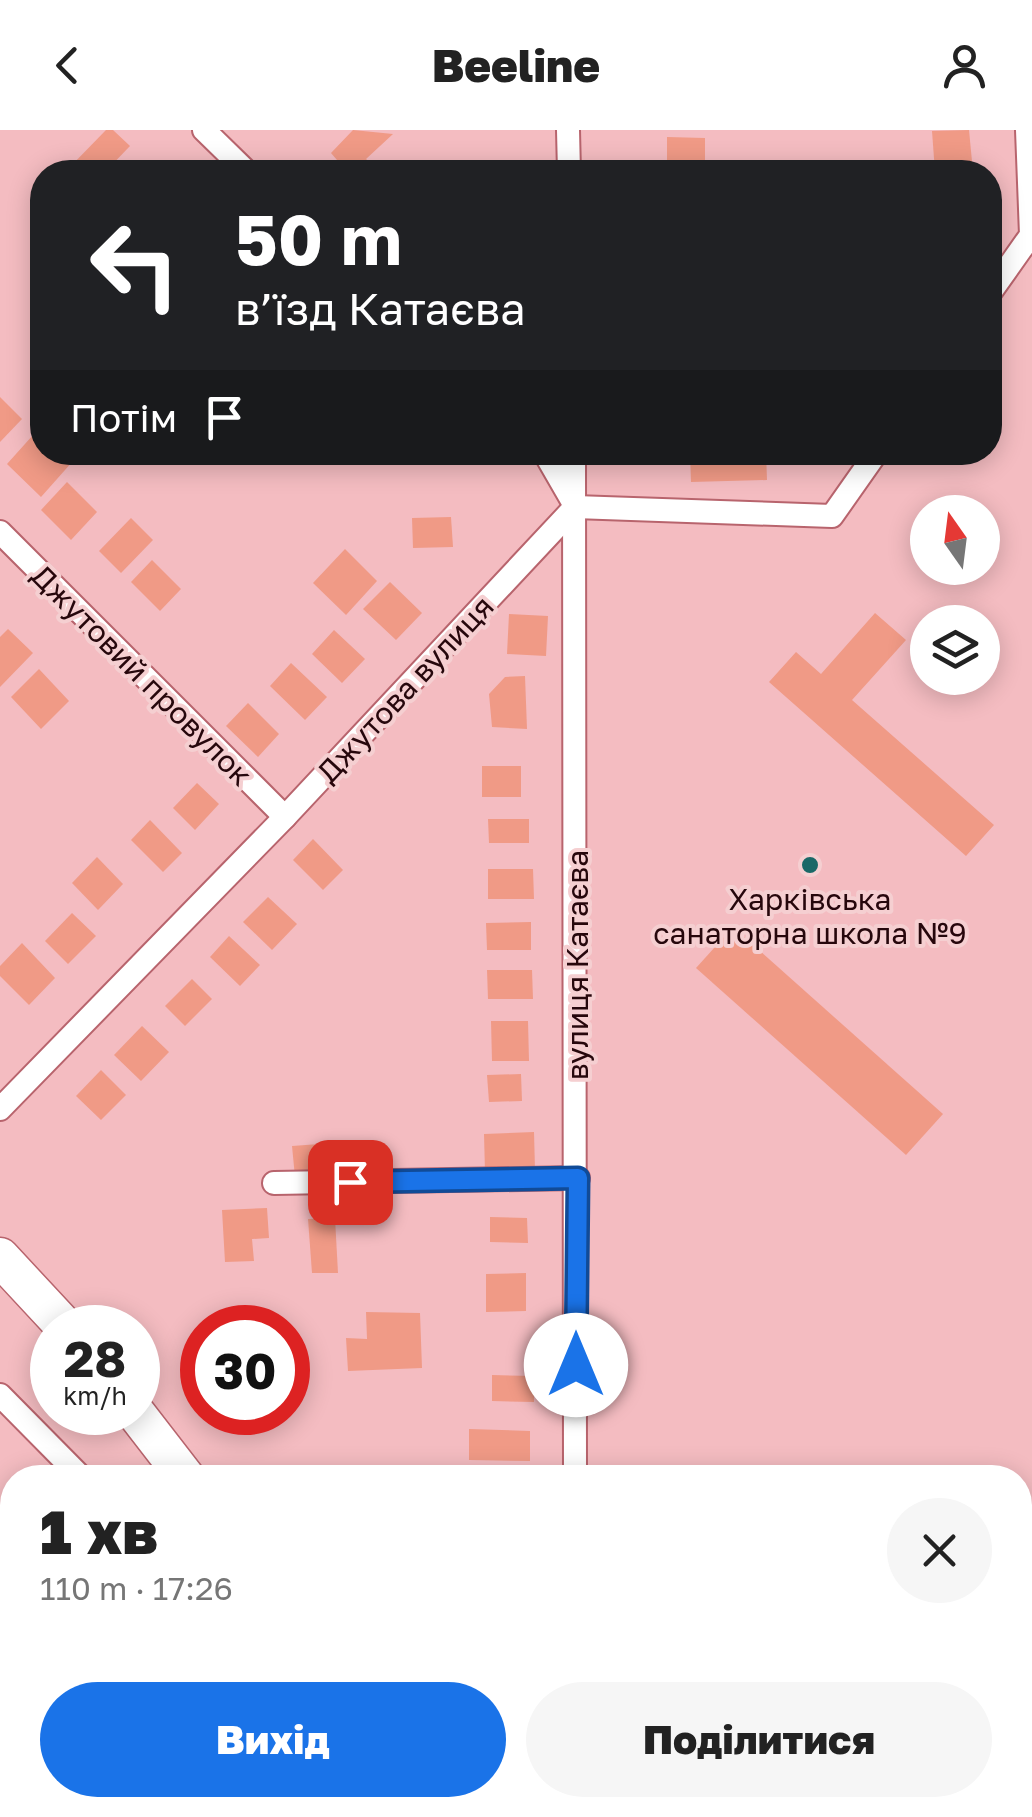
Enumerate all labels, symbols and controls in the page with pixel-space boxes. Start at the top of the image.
icon: back [40,38,95,93]
text: Beeline [432,38,600,92]
icon: person [937,38,992,93]
text: 50 m [235,196,402,280]
icon: left [70,200,200,330]
text: в’їзд Катаєва [235,281,526,335]
icon: arrive [197,390,252,445]
text: Потім [70,395,177,440]
north arrow [910,495,1000,585]
map controls [910,495,1000,695]
street label: Джутовий провулок [24,557,260,793]
street label: Джутова вулиця [309,588,501,790]
button: layers [910,605,1000,695]
street label: вулиця Катаєва [559,850,595,1080]
marker: Харківська санаторна школа №9 [799,854,821,876]
place label: Харківська санаторна школа №9 [653,881,967,951]
pin [308,1140,393,1225]
icon: arrive [323,1155,378,1210]
speed limit sign: 30 [180,1305,310,1435]
position arrow [524,1313,628,1417]
text: 28 [64,1328,126,1388]
text: km/h [63,1380,127,1411]
text: 1 хв [40,1495,158,1567]
button: close [887,1498,992,1603]
text: 110 m · 17:26 [40,1569,233,1607]
button: Вихід [40,1682,506,1797]
button: Поділитися [526,1682,992,1797]

